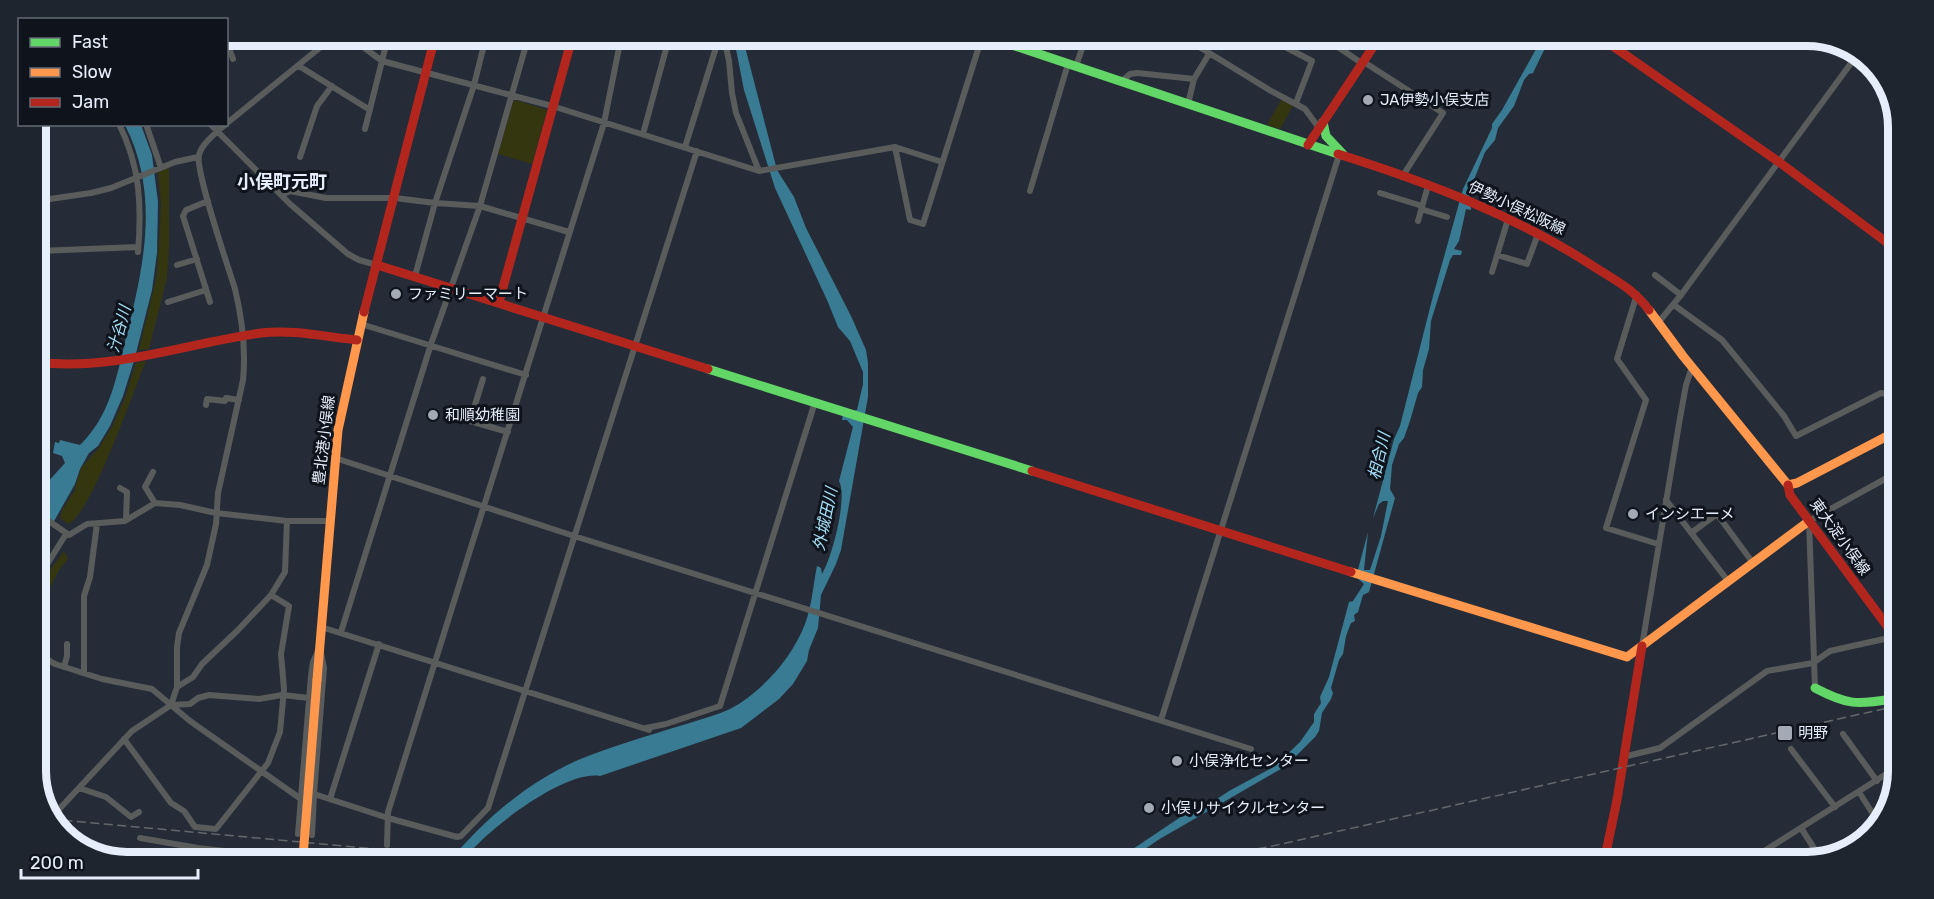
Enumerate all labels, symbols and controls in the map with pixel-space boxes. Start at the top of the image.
legend [18,18,228,126]
text: Fast [72,31,108,53]
text: Slow [72,61,112,83]
text: Jam [72,91,109,113]
place label: JA伊勢小俣支店 [1380,91,1489,109]
marker: JA伊勢小俣支店 [1361,93,1375,107]
district label: 小俣町元町 [237,171,327,193]
street label: 伊勢小俣松阪線 [1466,178,1568,238]
place label: ファミリーマート [408,285,528,303]
marker: ファミリーマート [389,287,403,301]
water label: 汁谷川 [104,301,135,355]
street label: 豊北港小俣線 [310,394,338,486]
place label: 和順幼稚園 [445,406,520,424]
marker: 和順幼稚園 [426,408,440,422]
water label: 相合川 [1364,429,1394,482]
water label: 外城田川 [809,484,841,552]
street label: 東大淀小俣線 [1806,495,1874,579]
place label: インシエーメ [1645,505,1734,523]
marker: インシエーメ [1626,507,1640,521]
marker: 明野 [1776,724,1794,742]
place label: 明野 [1798,724,1828,742]
place label: 小俣浄化センター [1189,752,1309,770]
marker: 小俣浄化センター [1170,754,1184,768]
place label: 小俣リサイクルセンター [1161,799,1325,817]
marker: 小俣リサイクルセンター [1142,801,1156,815]
scale bar [21,842,198,880]
text: 200 m [30,852,84,874]

